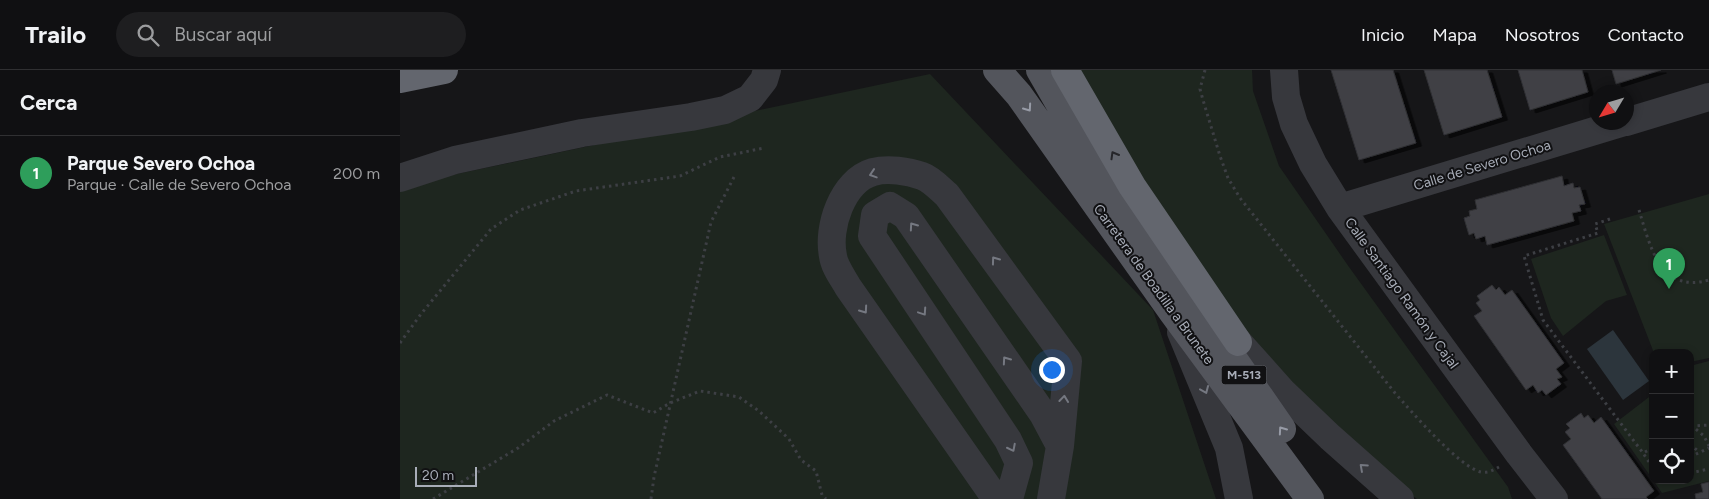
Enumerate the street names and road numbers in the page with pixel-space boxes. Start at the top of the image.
street label: Calle de Severo Ochoa [1412,137,1553,194]
street label: Carretera de Boadilla a Brunete [1090,201,1218,368]
street label: Calle Santiago Ramón y Cajal [1341,214,1462,372]
road number: M-513 [1222,366,1266,384]

